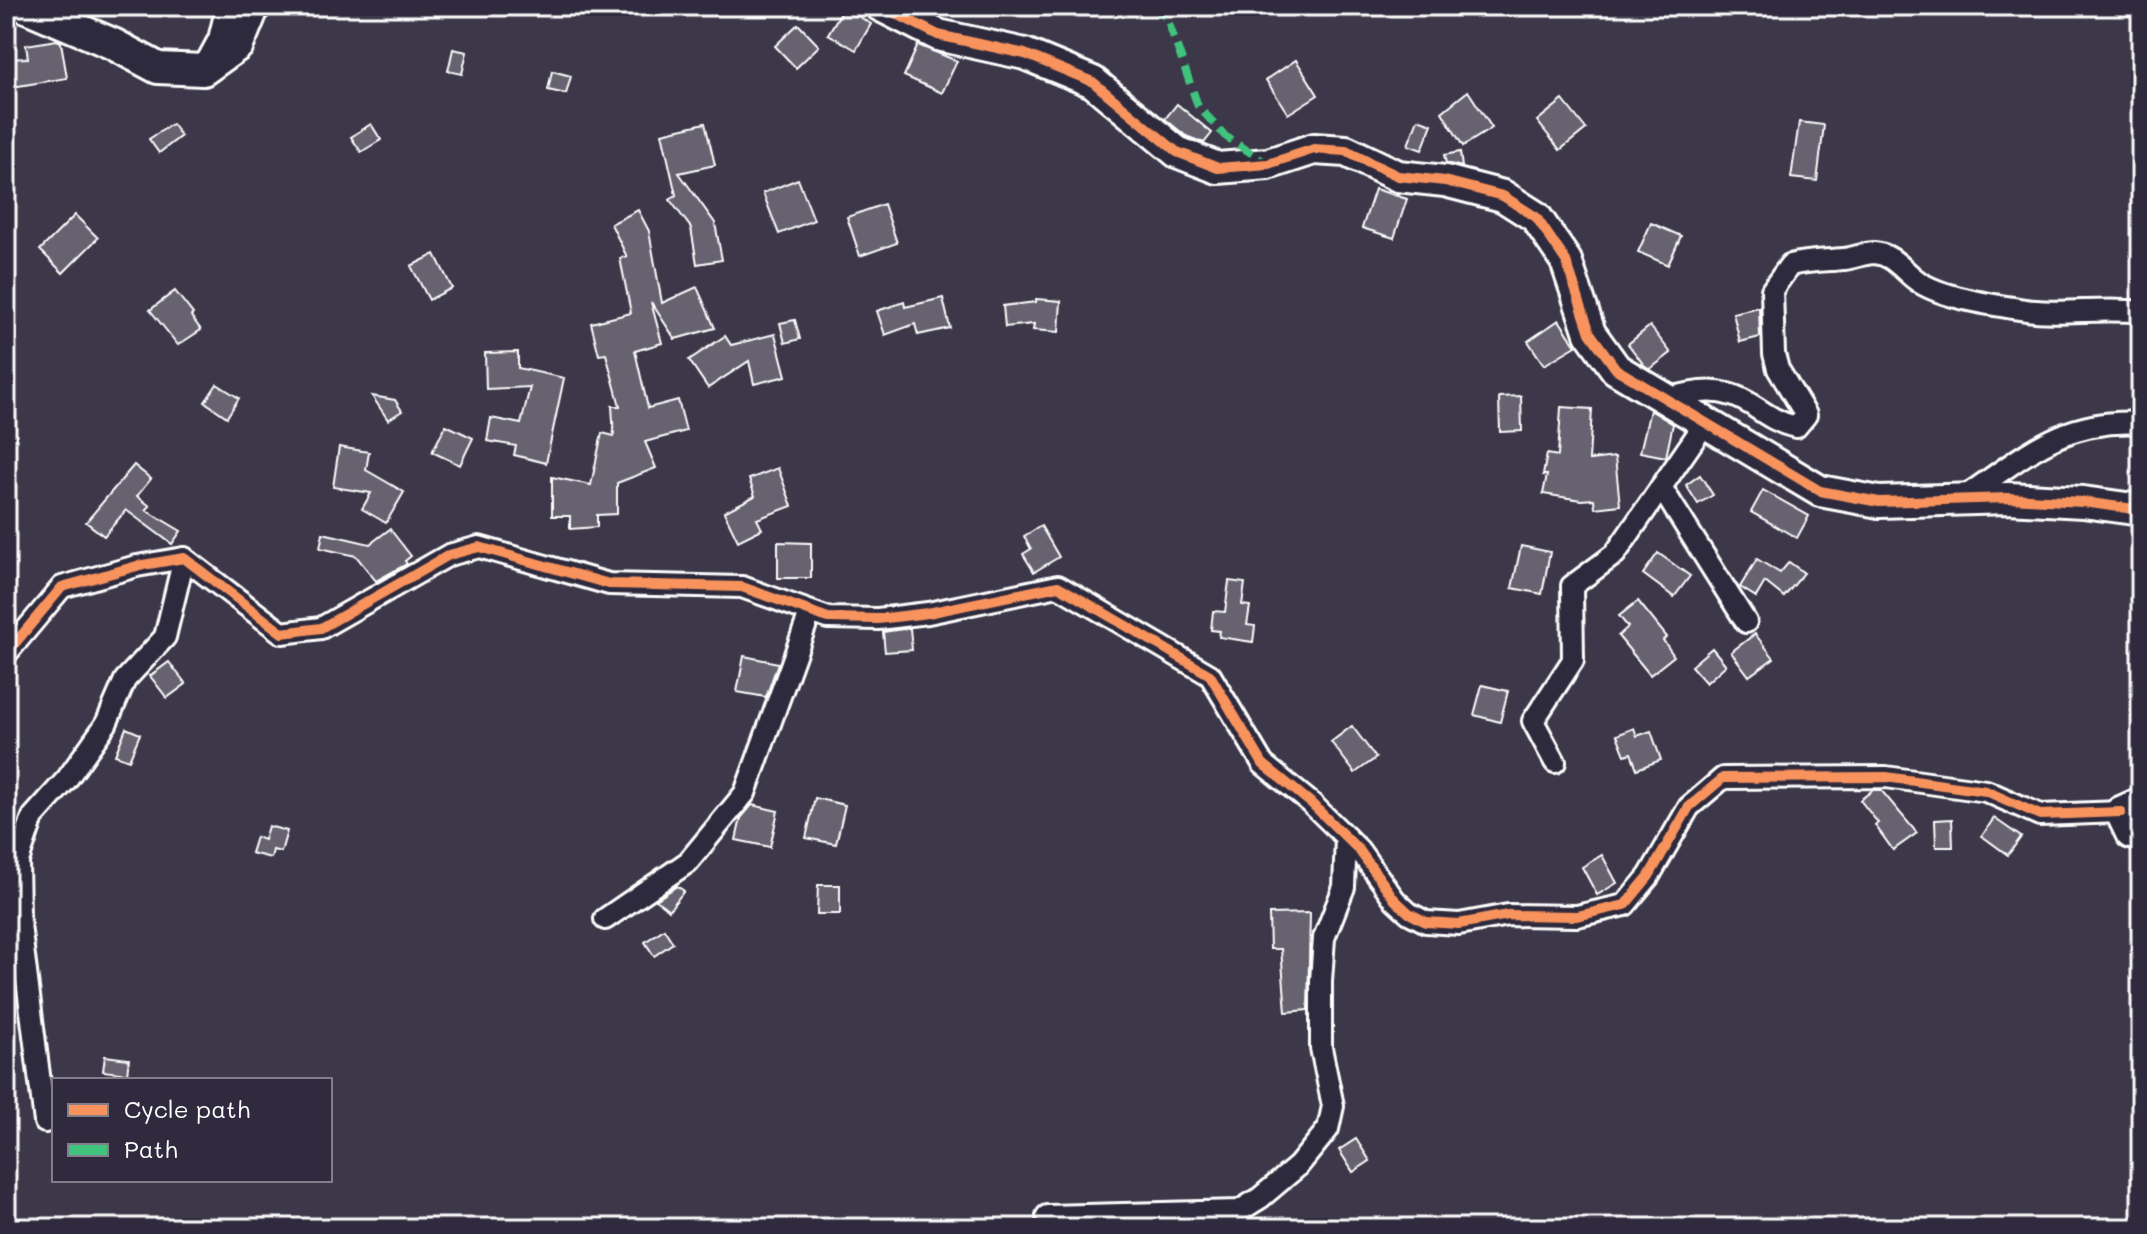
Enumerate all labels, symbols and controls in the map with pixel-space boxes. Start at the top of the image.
legend [52,1078,332,1182]
text: Cycle path [124,1093,250,1124]
text: Path [124,1133,178,1164]

